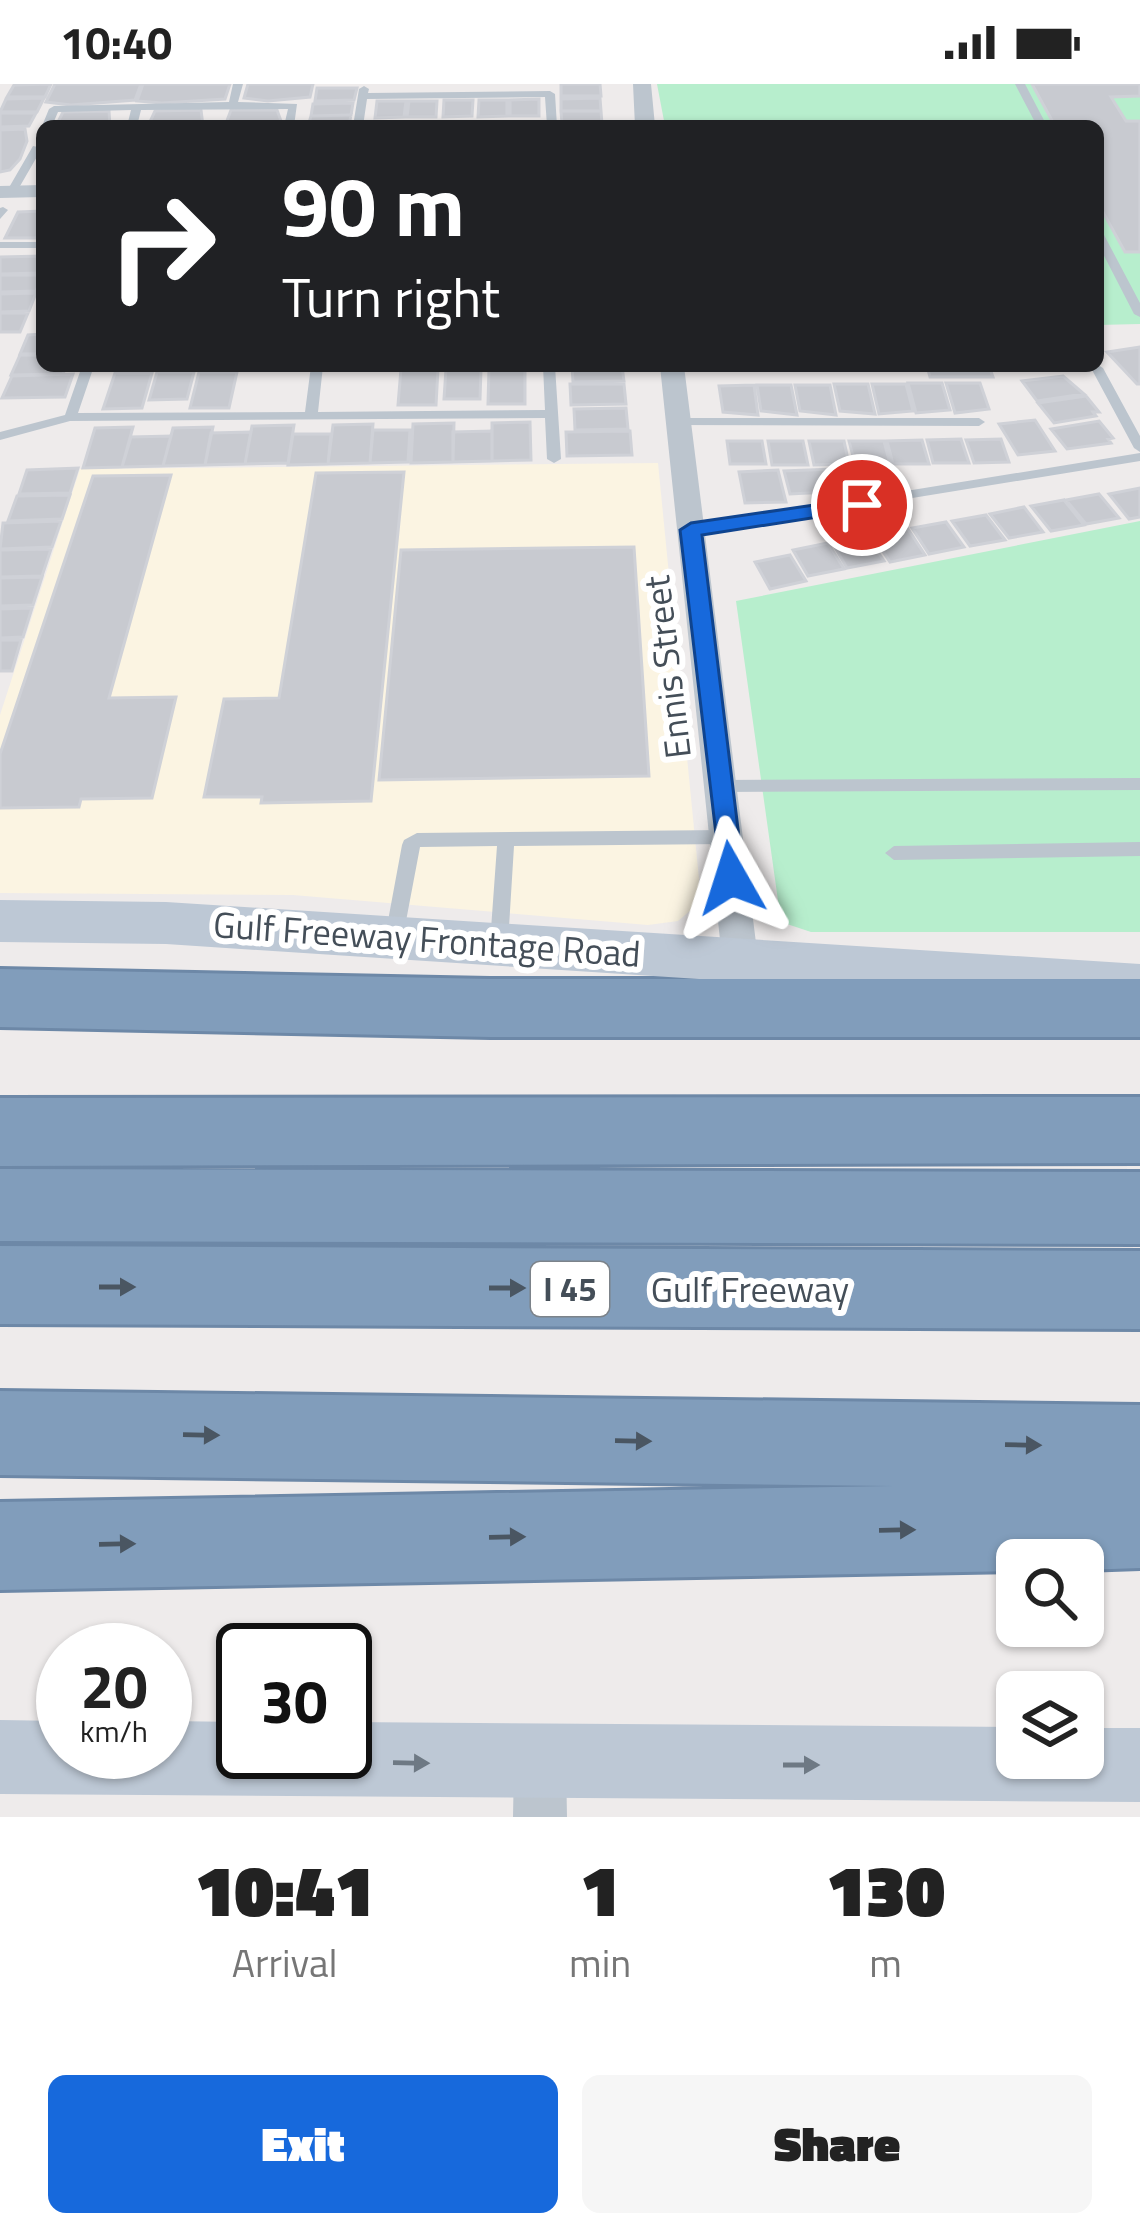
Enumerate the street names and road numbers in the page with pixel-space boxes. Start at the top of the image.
street label: Ennis Street [628,572,705,762]
street label: Gulf Freeway Frontage Road [212,896,642,981]
street label: Gulf Freeway [651,1261,849,1316]
road number: I 45 [531,1262,609,1316]

